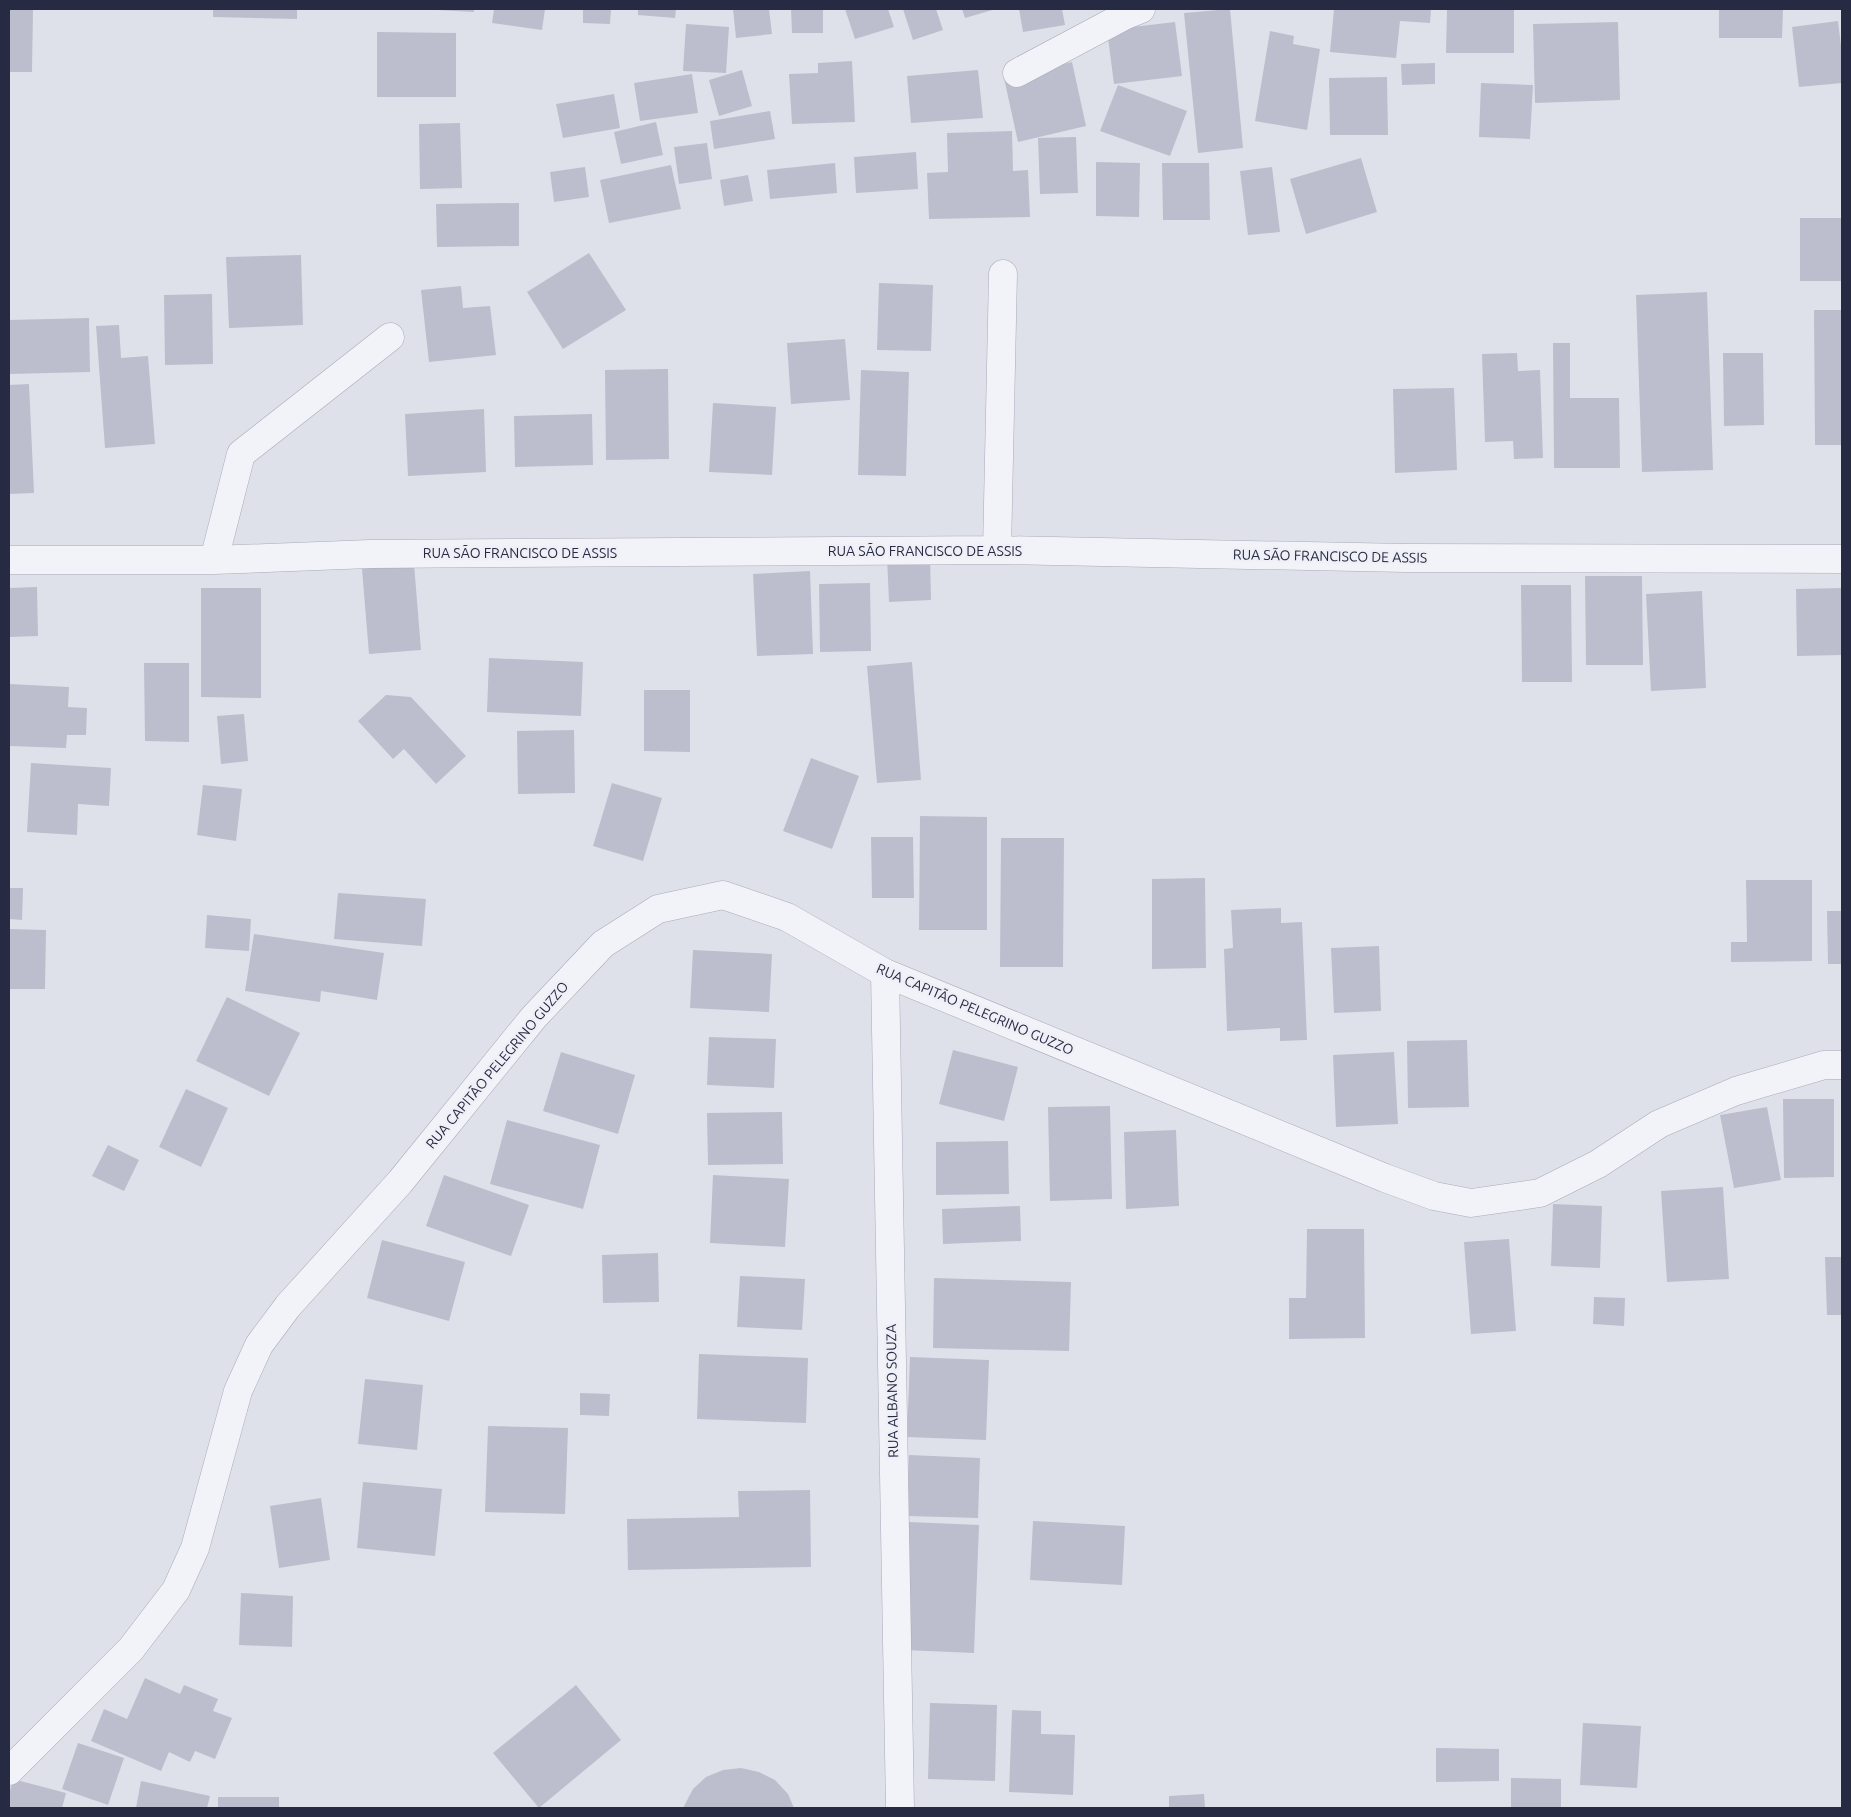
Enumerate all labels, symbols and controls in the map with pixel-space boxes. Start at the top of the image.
street label: RUA SÃO FRANCISCO DE ASSIS [828,542,1022,559]
street label: RUA SÃO FRANCISCO DE ASSIS [423,544,617,561]
street label: RUA SÃO FRANCISCO DE ASSIS [1233,545,1427,566]
street label: RUA CAPITÃO PELEGRINO GUZZO [874,959,1076,1058]
street label: RUA CAPITÃO PELEGRINO GUZZO [422,978,572,1152]
street label: RUA ALBANO SOUZA [883,1324,901,1458]

